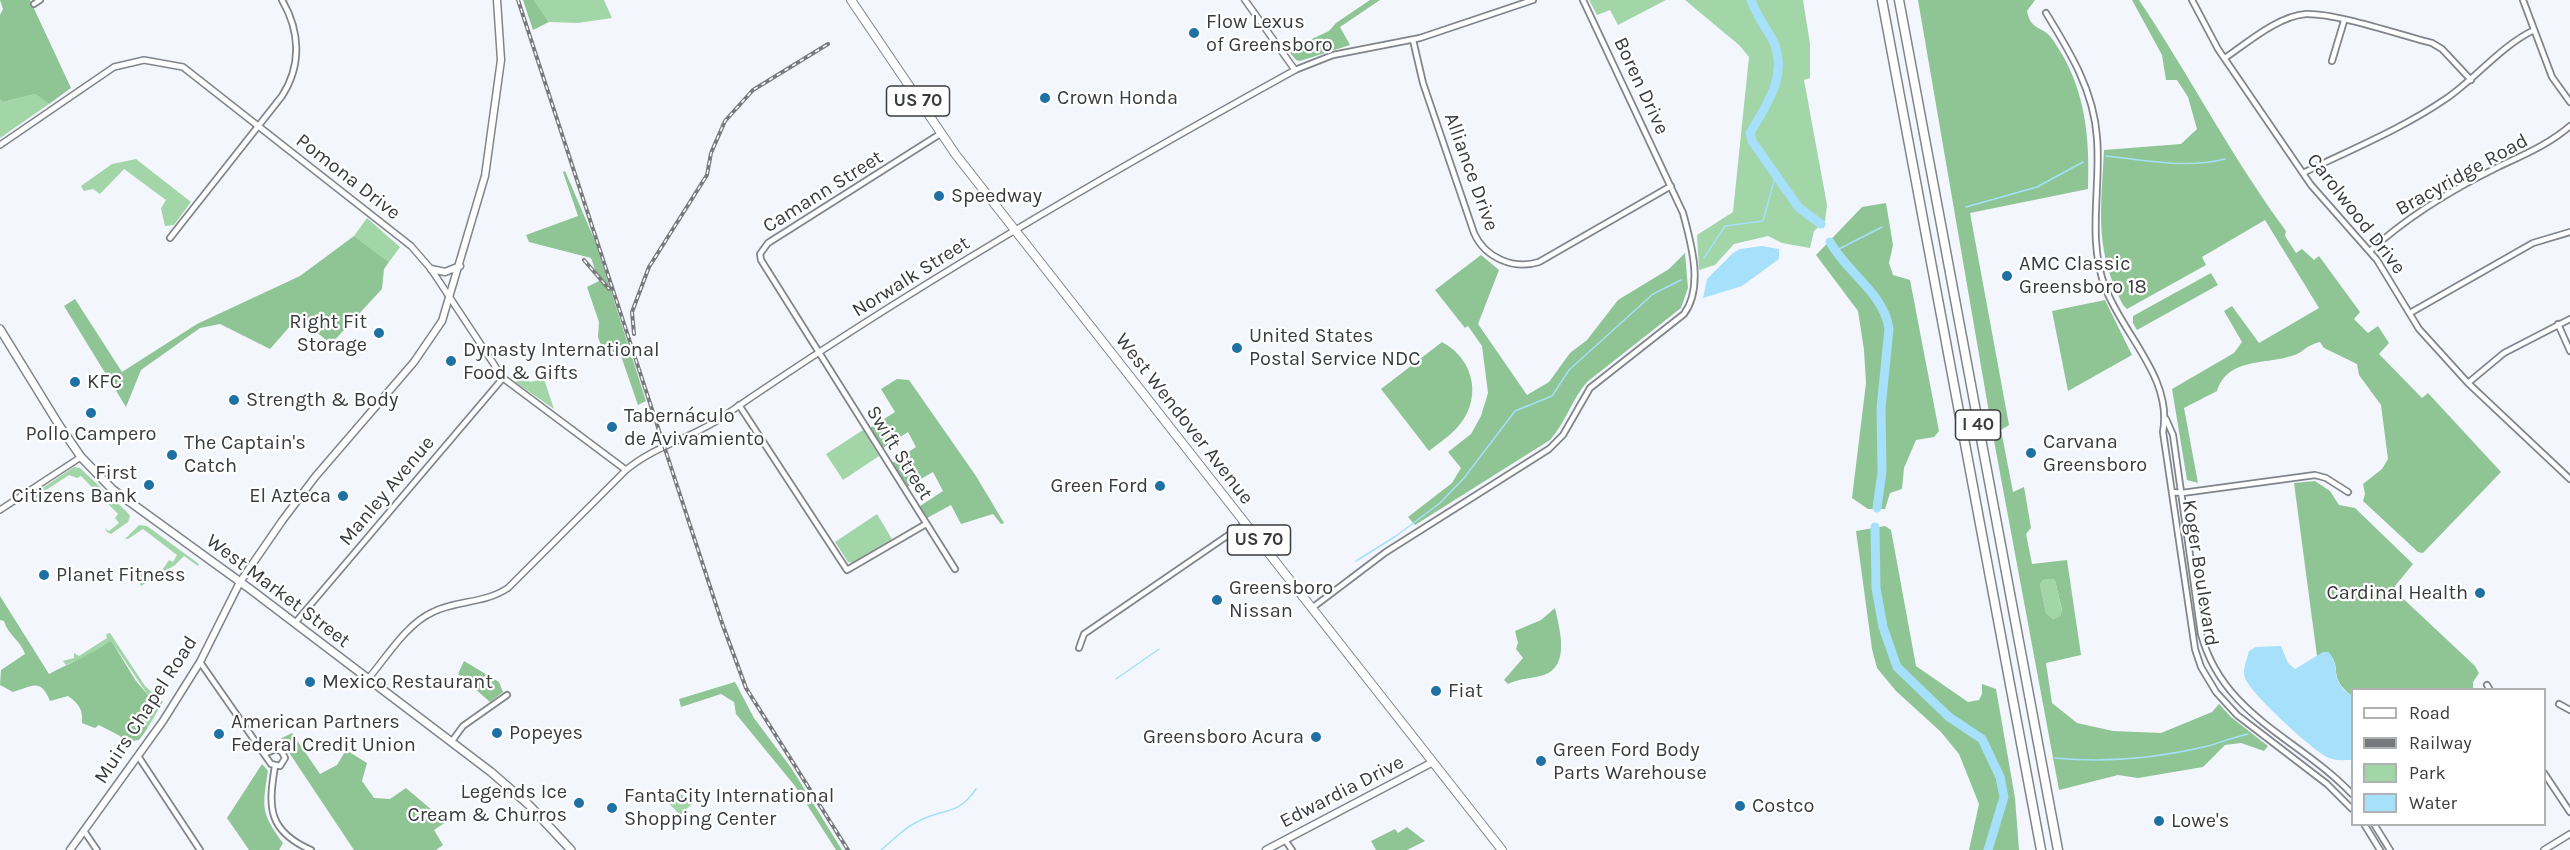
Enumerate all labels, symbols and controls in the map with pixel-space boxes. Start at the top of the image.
place label: Flow Lexus of Greensboro [1206,10,1333,57]
marker: Flow Lexus of Greensboro [1187,26,1201,40]
street label: Boren Drive [1608,34,1674,138]
road number: US 70 [886,86,950,116]
place label: Crown Honda [1057,86,1178,110]
marker: Crown Honda [1038,91,1052,105]
street label: Alliance Drive [1439,110,1503,234]
street label: Pomona Drive [291,129,405,225]
street label: Bracyridge Road [2392,129,2532,221]
street label: Camann Street [759,146,887,238]
street label: Carolwood Drive [2301,149,2411,279]
place label: Speedway [951,184,1042,208]
marker: Speedway [932,189,946,203]
street label: Norwalk Street [848,231,974,323]
place label: AMC Classic Greensboro 18 [2019,252,2147,299]
marker: AMC Classic Greensboro 18 [2000,269,2014,283]
place label: Right Fit Storage [289,310,367,357]
place label: United States Postal Service NDC [1249,324,1420,371]
marker: Right Fit Storage [372,326,386,340]
street label: West Wendover Avenue [1110,329,1258,509]
place label: Dynasty International Food & Gifts [463,338,660,385]
marker: United States Postal Service NDC [1230,341,1244,355]
marker: Dynasty International Food & Gifts [444,354,458,368]
place label: KFC [87,370,122,394]
marker: KFC [68,375,82,389]
place label: Strength & Body [246,388,398,412]
marker: Strength & Body [227,393,241,407]
street label: Swift Street [861,401,937,505]
place label: Tabernáculo de Avivamiento [624,404,764,451]
marker: Pollo Campero [84,406,98,420]
road number: I 40 [1956,410,2000,440]
marker: Tabernáculo de Avivamiento [605,420,619,434]
place label: Pollo Campero [26,422,156,446]
place label: Carvana Greensboro [2043,430,2147,477]
place label: The Captain's Catch [184,431,306,478]
street label: Manley Avenue [334,431,440,551]
marker: Carvana Greensboro [2024,446,2038,460]
marker: The Captain's Catch [165,448,179,462]
place label: First Citizens Bank [11,461,137,508]
place label: Green Ford [1051,474,1148,498]
marker: First Citizens Bank [142,478,156,492]
marker: Green Ford [1153,479,1167,493]
place label: El Azteca [249,484,331,508]
marker: El Azteca [336,489,350,503]
street label: Koger Boulevard [2177,498,2223,648]
road number: US 70 [1228,525,1290,555]
street label: West Market Street [201,529,355,653]
place label: Planet Fitness [56,563,186,587]
marker: Planet Fitness [37,568,51,582]
place label: Greensboro Nissan [1229,576,1333,623]
place label: Cardinal Health [2326,581,2468,605]
marker: Cardinal Health [2473,586,2487,600]
marker: Greensboro Nissan [1210,593,1224,607]
street label: Muirs Chapel Road [89,632,203,788]
place label: Mexico Restaurant [322,670,493,694]
marker: Mexico Restaurant [303,675,317,689]
place label: Fiat [1448,679,1483,703]
marker: Fiat [1429,684,1443,698]
legend [2351,688,2546,826]
text: Road [2409,702,2450,724]
place label: American Partners Federal Credit Union [231,710,416,757]
place label: Popeyes [509,721,583,745]
place label: Greensboro Acura [1143,725,1304,749]
marker: Popeyes [490,726,504,740]
marker: American Partners Federal Credit Union [212,727,226,741]
marker: Greensboro Acura [1309,730,1323,744]
text: Railway [2409,732,2472,754]
place label: Green Ford Body Parts Warehouse [1553,738,1707,785]
street label: Edwardia Drive [1276,750,1408,834]
marker: Green Ford Body Parts Warehouse [1534,754,1548,768]
text: Park [2409,762,2446,784]
place label: Legends Ice Cream & Churros [407,780,567,827]
place label: FantaCity International Shopping Center [624,784,834,831]
text: Water [2409,792,2457,814]
place label: Costco [1752,794,1814,818]
marker: Legends Ice Cream & Churros [572,796,586,810]
marker: Costco [1733,799,1747,813]
marker: FantaCity International Shopping Center [605,801,619,815]
place label: Lowe's [2171,809,2229,833]
marker: Lowe's [2152,814,2166,828]

